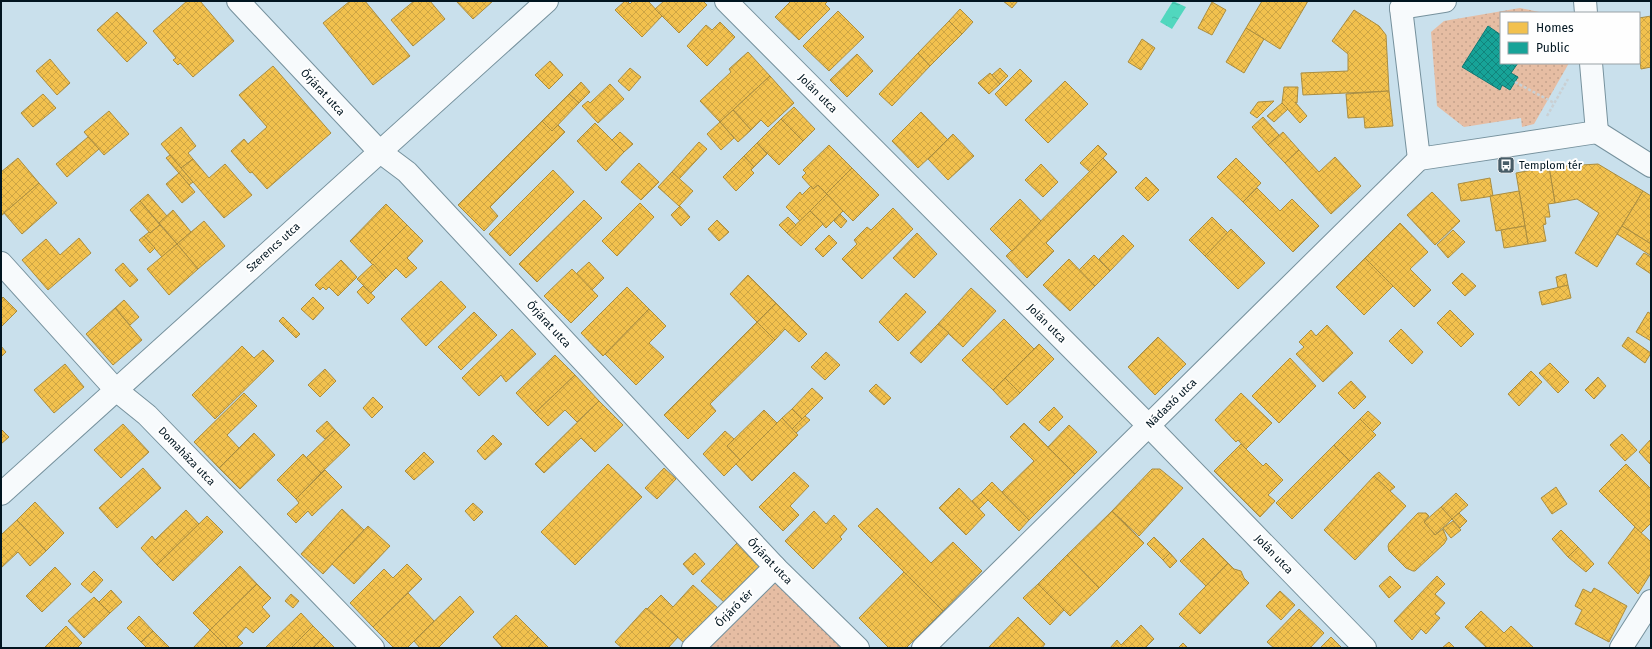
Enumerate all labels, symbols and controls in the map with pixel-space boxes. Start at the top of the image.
legend [1500,12,1640,64]
text: Homes [1536,21,1574,35]
text: Public [1536,41,1570,55]
street label: Őrjárat utca [298,66,348,118]
street label: Jolán utca [795,71,840,116]
bus stop icon: Templom tér [1496,155,1516,175]
place label: Templom tér [1519,159,1583,172]
street label: Szerencs utca [244,220,303,275]
street label: Őrjárat utca [524,298,574,350]
street label: Jolán utca [1024,301,1069,346]
street label: Nádastó utca [1143,376,1199,431]
street label: Domaháza utca [155,424,218,488]
street label: Jolán utca [1252,532,1296,577]
street label: Őrjárat utca [745,535,795,587]
street label: Őrjáró tér [712,586,756,630]

